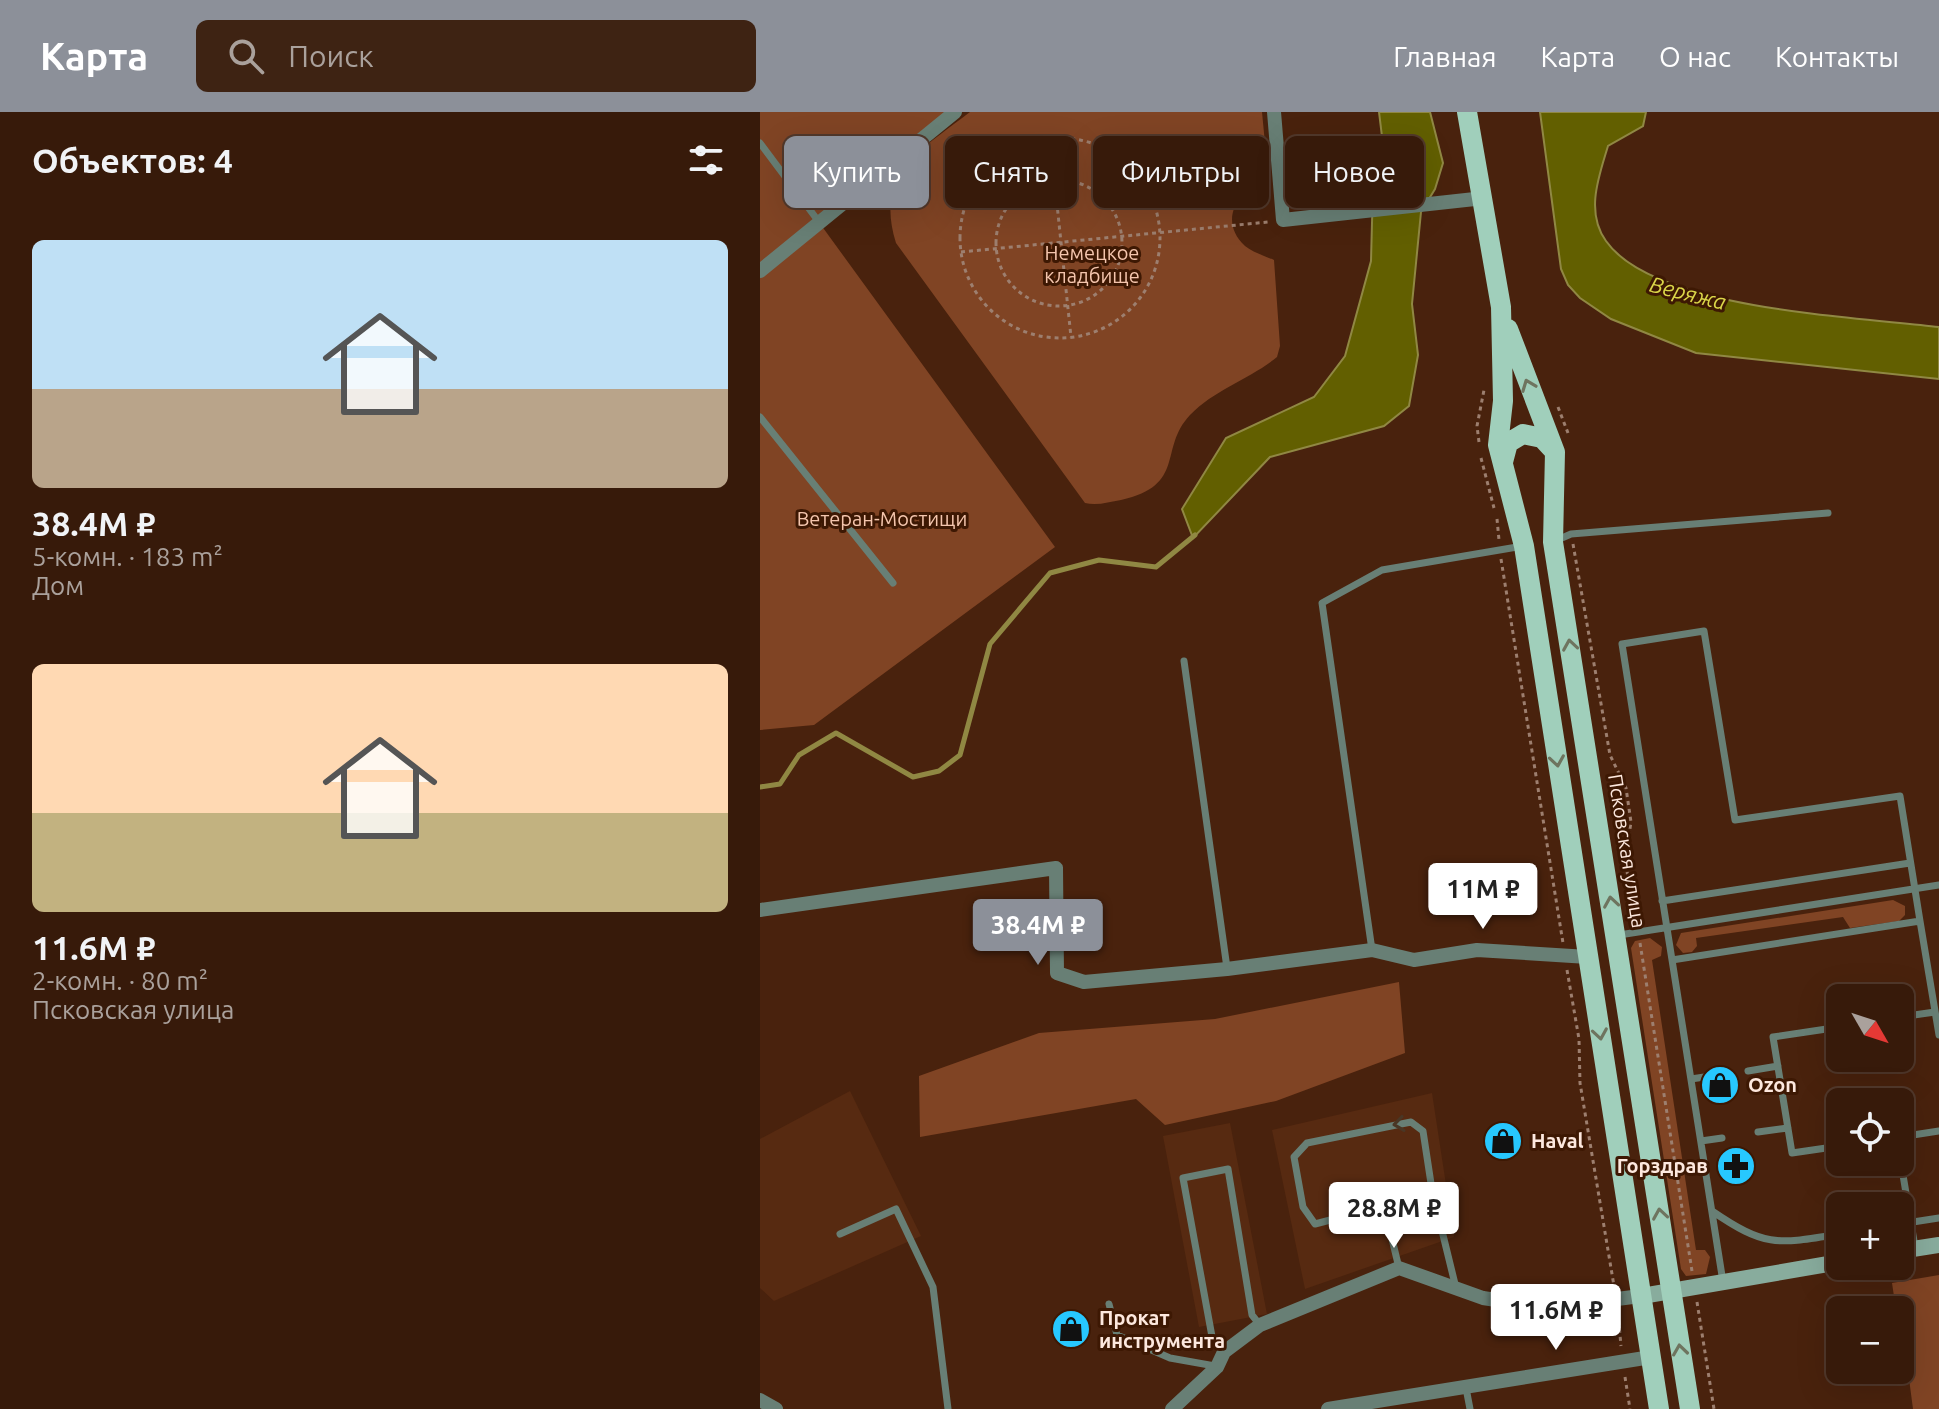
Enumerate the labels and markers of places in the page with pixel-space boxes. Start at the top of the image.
pin: 11M ₽ [1427,863,1539,931]
pin: 38.4M ₽ [964,899,1112,967]
shop icon: Ozon [1699,1064,1741,1106]
place label: Ozon [1748,1073,1797,1096]
shop icon: Haval [1482,1120,1524,1162]
place label: Haval [1531,1129,1584,1152]
pharmacy icon: Горздрав [1715,1145,1757,1187]
place label: Горздрав [1617,1154,1708,1177]
pin: 28.8M ₽ [1320,1182,1468,1250]
pin: 11.6M ₽ [1482,1284,1630,1352]
place label: Прокат инструмента [1099,1306,1225,1352]
shop icon: Прокат инструмента [1050,1308,1092,1350]

